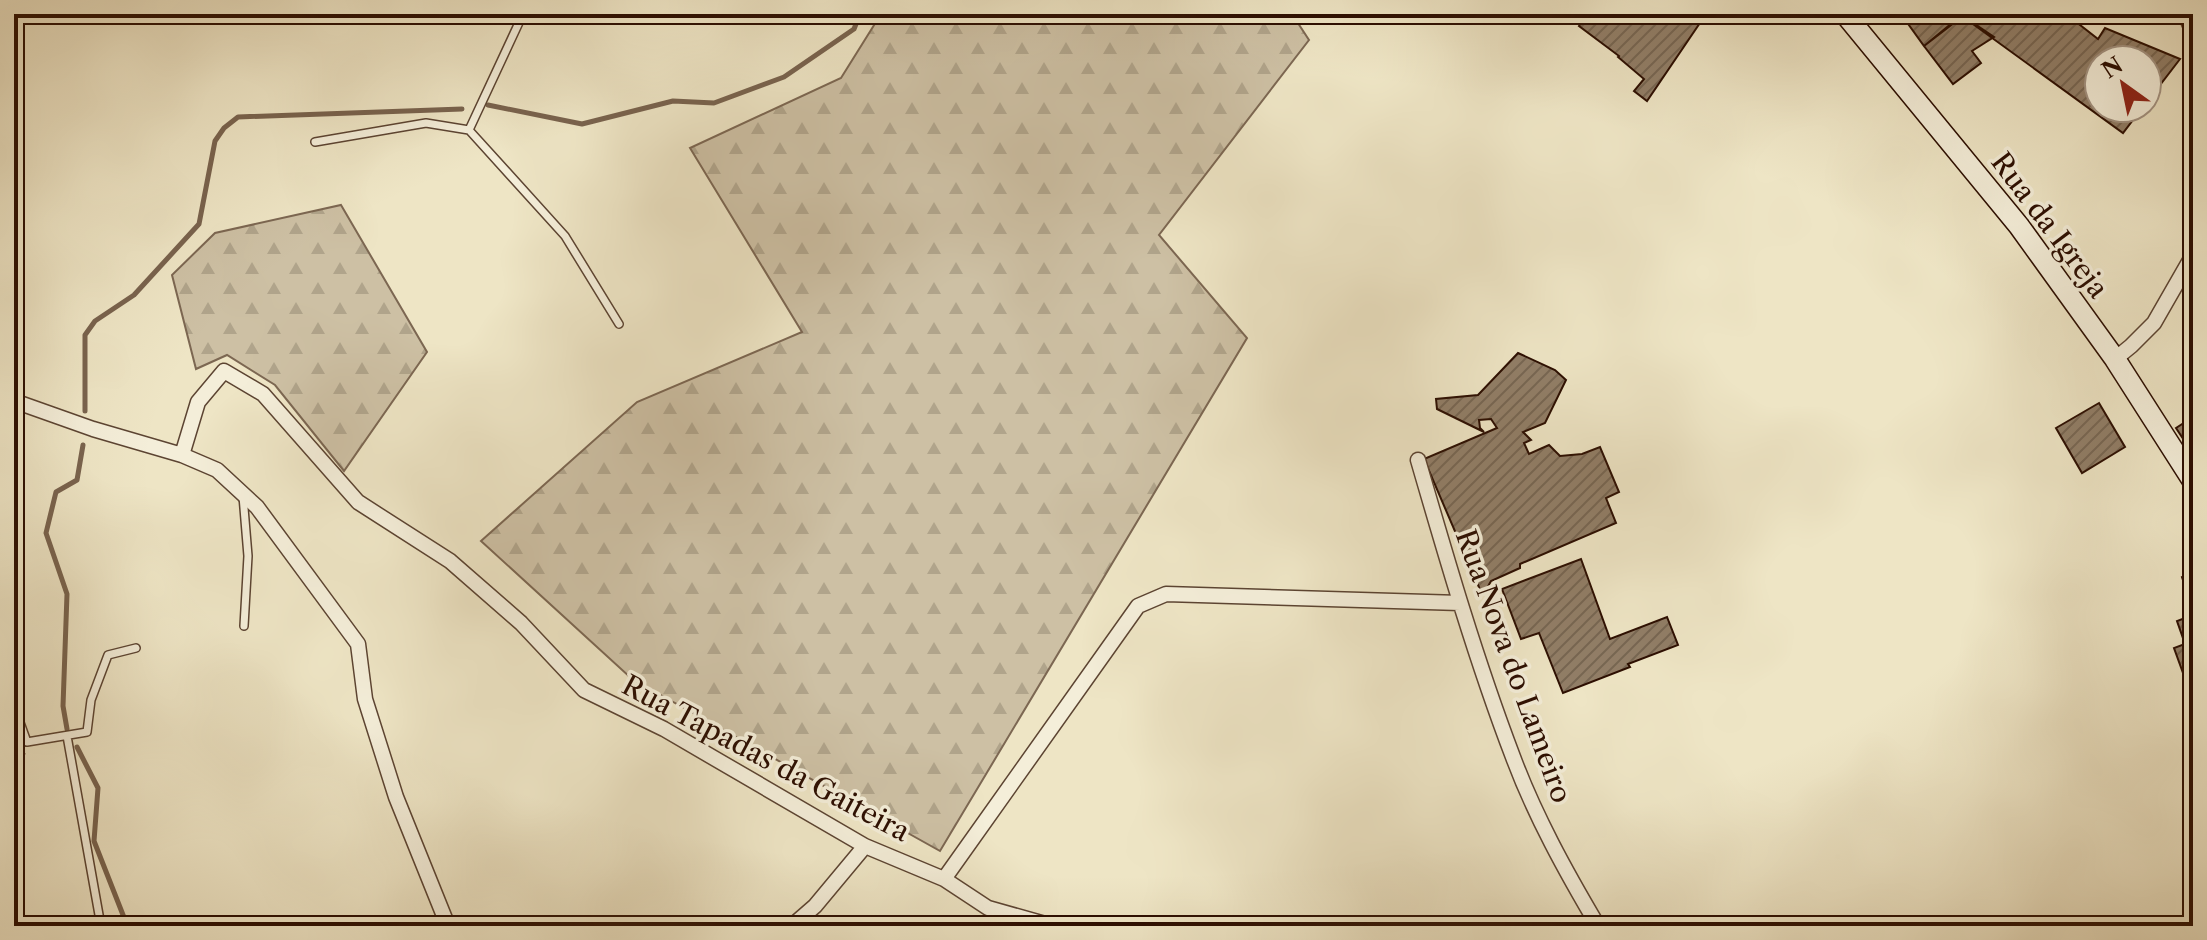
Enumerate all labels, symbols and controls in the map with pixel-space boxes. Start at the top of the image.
north arrow [2083,44,2163,124]
text: N [2097,51,2128,84]
street label: Rua da Igreja [1984,146,2116,305]
street label: Rua Nova do Lameiro [1449,525,1579,807]
street label: Rua Tapadas da Gaiteira [616,668,916,848]

